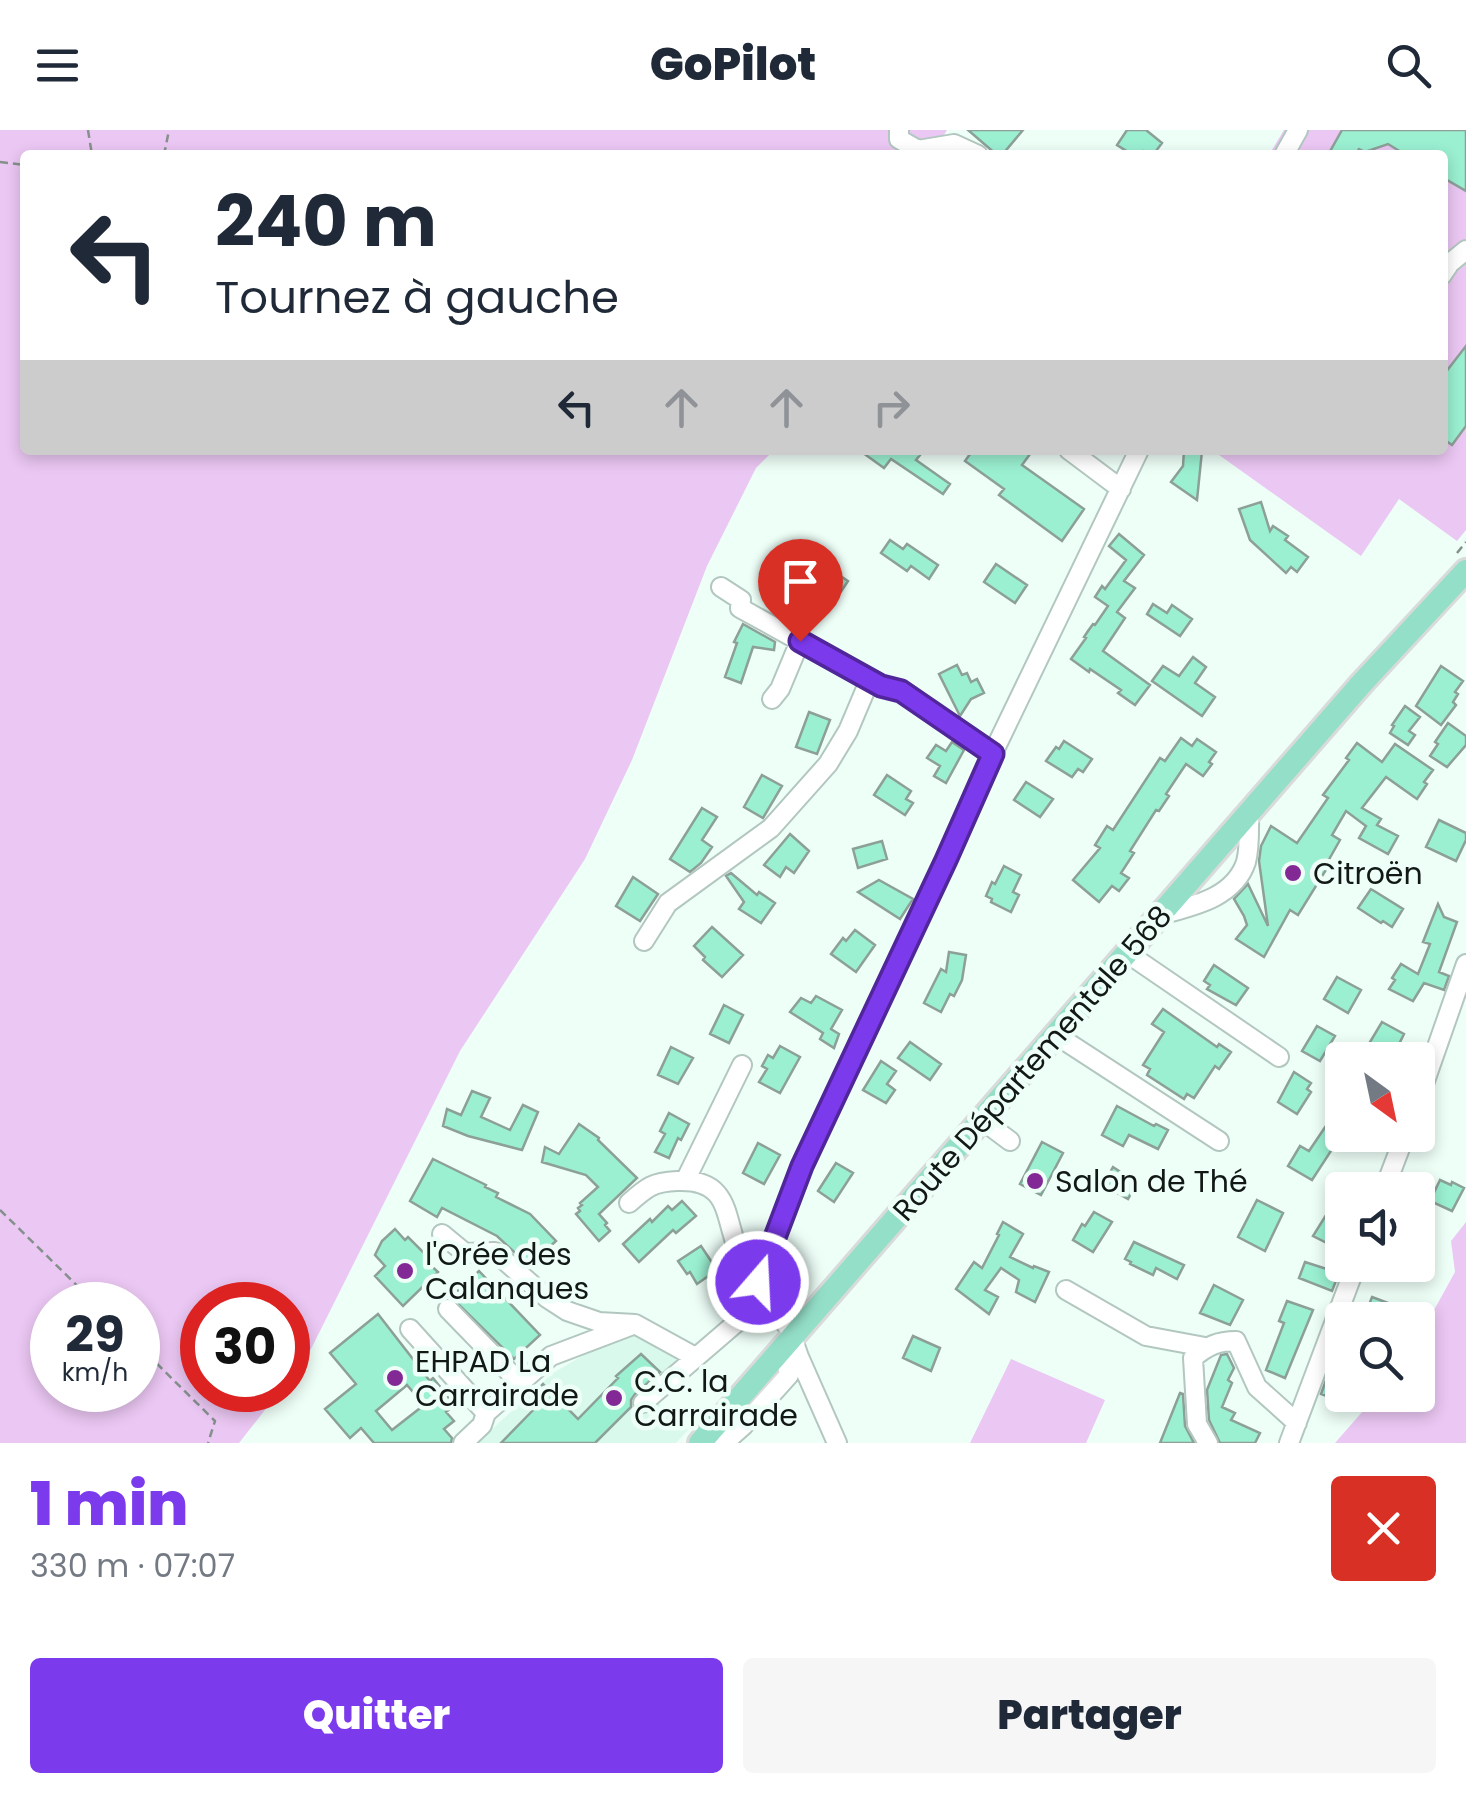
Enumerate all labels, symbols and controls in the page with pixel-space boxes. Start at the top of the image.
text: GoPilot [650,33,816,96]
icon: menu [30,38,85,93]
icon: search [1381,38,1436,93]
text: 240 m [215,172,437,271]
icon: left [50,190,180,320]
text: Tournez à gauche [215,266,619,329]
icon: left [549,380,604,435]
icon: ahead [654,380,709,435]
icon: ahead [759,380,814,435]
icon: right [864,380,919,435]
pin [758,539,843,642]
icon: arrive [773,554,828,609]
place label: Citroën [1313,852,1423,895]
marker: Citroën [1282,862,1304,884]
street label: Route Départementale 568 [883,896,1181,1230]
north arrow [1325,1042,1435,1152]
map controls [1325,1042,1435,1412]
place label: Salon de Thé [1055,1160,1248,1203]
marker: Salon de Thé [1024,1170,1046,1192]
button: sound [1325,1172,1435,1282]
position arrow [706,1230,810,1334]
place label: l'Orée des Calanques [425,1233,589,1310]
marker: l'Orée des Calanques [394,1260,416,1282]
speed limit sign: 30 [180,1282,310,1412]
text: 29 [65,1299,125,1370]
button: search [1325,1302,1435,1412]
place label: EHPAD La Carrairade [415,1340,579,1417]
text: km/h [62,1355,128,1390]
place label: C.C. la Carrairade [634,1360,798,1437]
marker: EHPAD La Carrairade [384,1367,406,1389]
marker: C.C. la Carrairade [603,1387,625,1409]
text: 1 min [30,1462,188,1546]
button: close [1331,1476,1436,1581]
text: 330 m · 07:07 [30,1543,235,1588]
button: Quitter [30,1658,723,1773]
button: Partager [743,1658,1436,1773]

